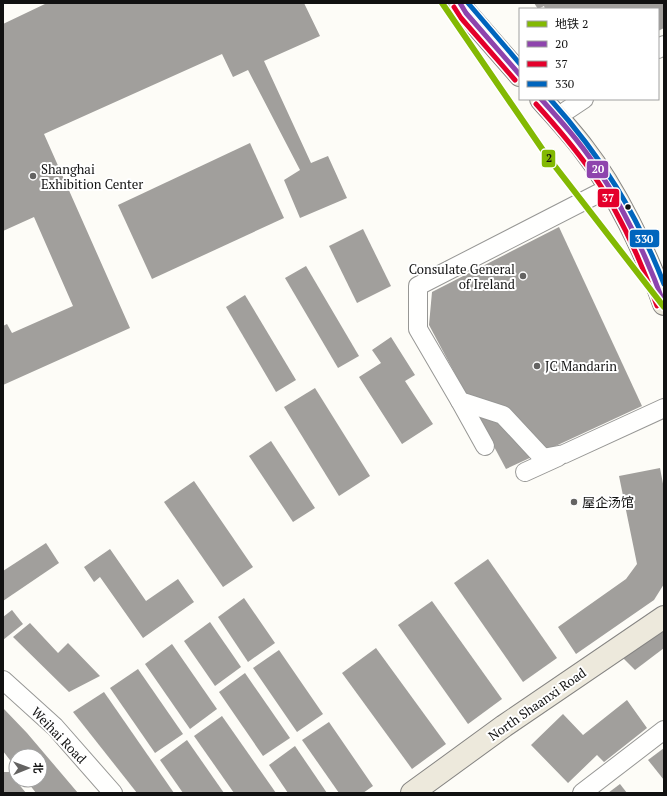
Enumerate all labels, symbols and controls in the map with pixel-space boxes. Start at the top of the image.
legend [519,8,659,100]
text: 地铁 2 [555,16,588,31]
text: 20 [555,36,568,51]
text: 37 [555,56,568,71]
text: 330 [555,76,574,91]
line badge: 2 [541,149,556,168]
text: 2 [546,151,552,165]
place label: Shanghai Exhibition Center [41,160,143,193]
line badge: 20 [586,160,609,179]
text: 20 [592,162,604,176]
marker: Shanghai Exhibition Center [28,171,38,181]
line badge: 37 [597,188,620,208]
text: 37 [602,191,614,205]
unlabelled marker [623,202,633,212]
line badge: 330 [629,229,660,248]
text: 330 [635,232,653,246]
place label: Consulate General of Ireland [409,260,515,293]
marker: Consulate General of Ireland [518,271,528,281]
place label: JC Mandarin [545,357,617,375]
marker: JC Mandarin [532,361,542,371]
place label: 屋企汤馆 [582,493,634,511]
marker: 屋企汤馆 [569,497,579,507]
street label: North Shaanxi Road [484,663,590,745]
street label: Weihai Road [28,703,90,767]
north arrow [8,748,48,788]
text: 北 [31,762,45,773]

